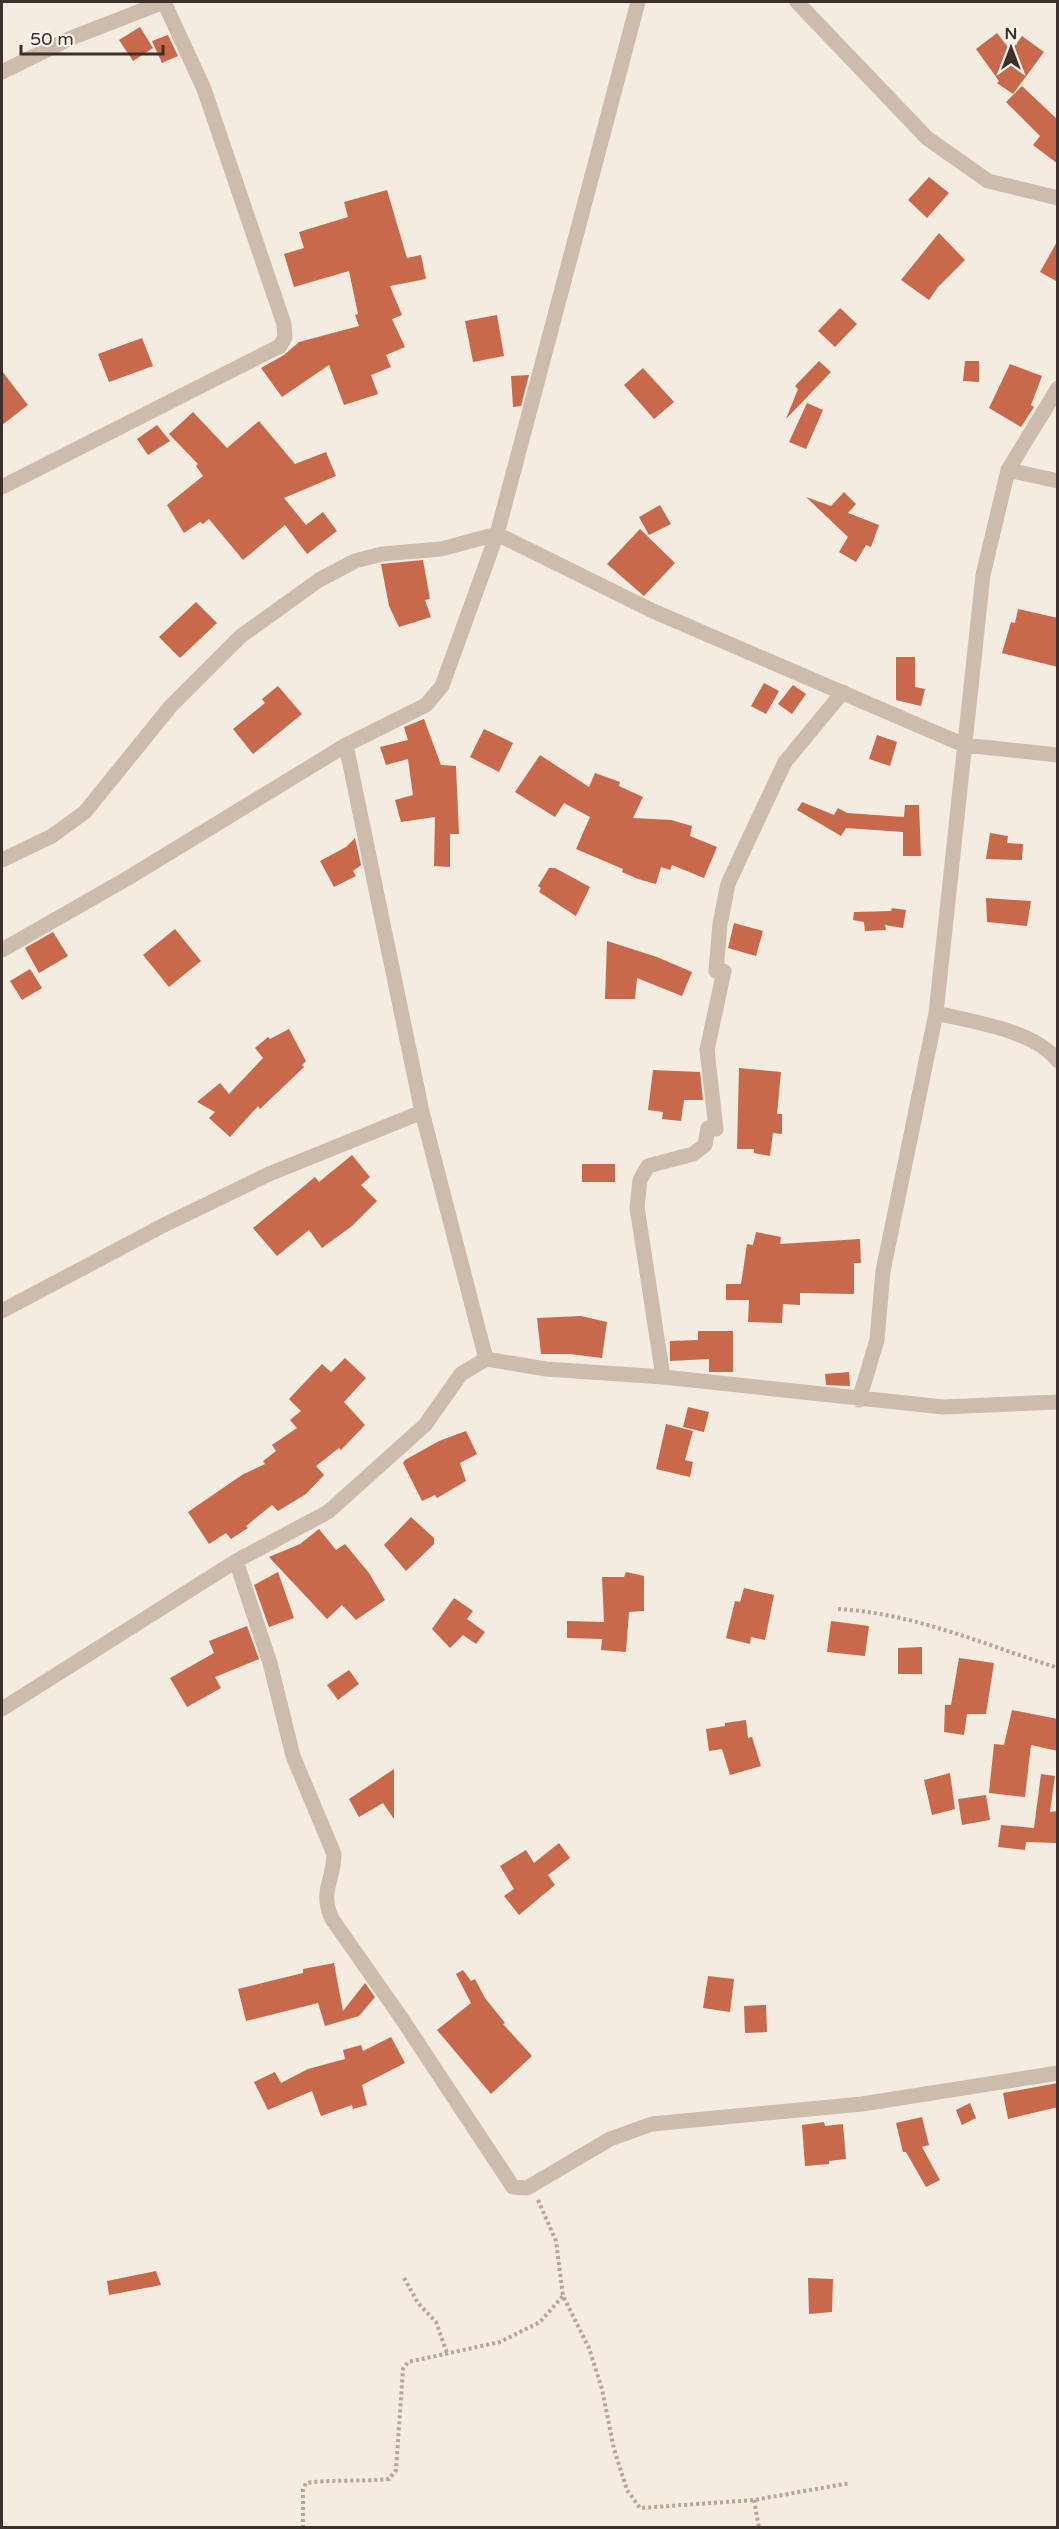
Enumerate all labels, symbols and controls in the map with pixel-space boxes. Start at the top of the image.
scale bar [21,18,164,56]
north arrow [981,18,1041,78]
text: N [1005,24,1017,44]
text: 50 m [30,28,74,50]

